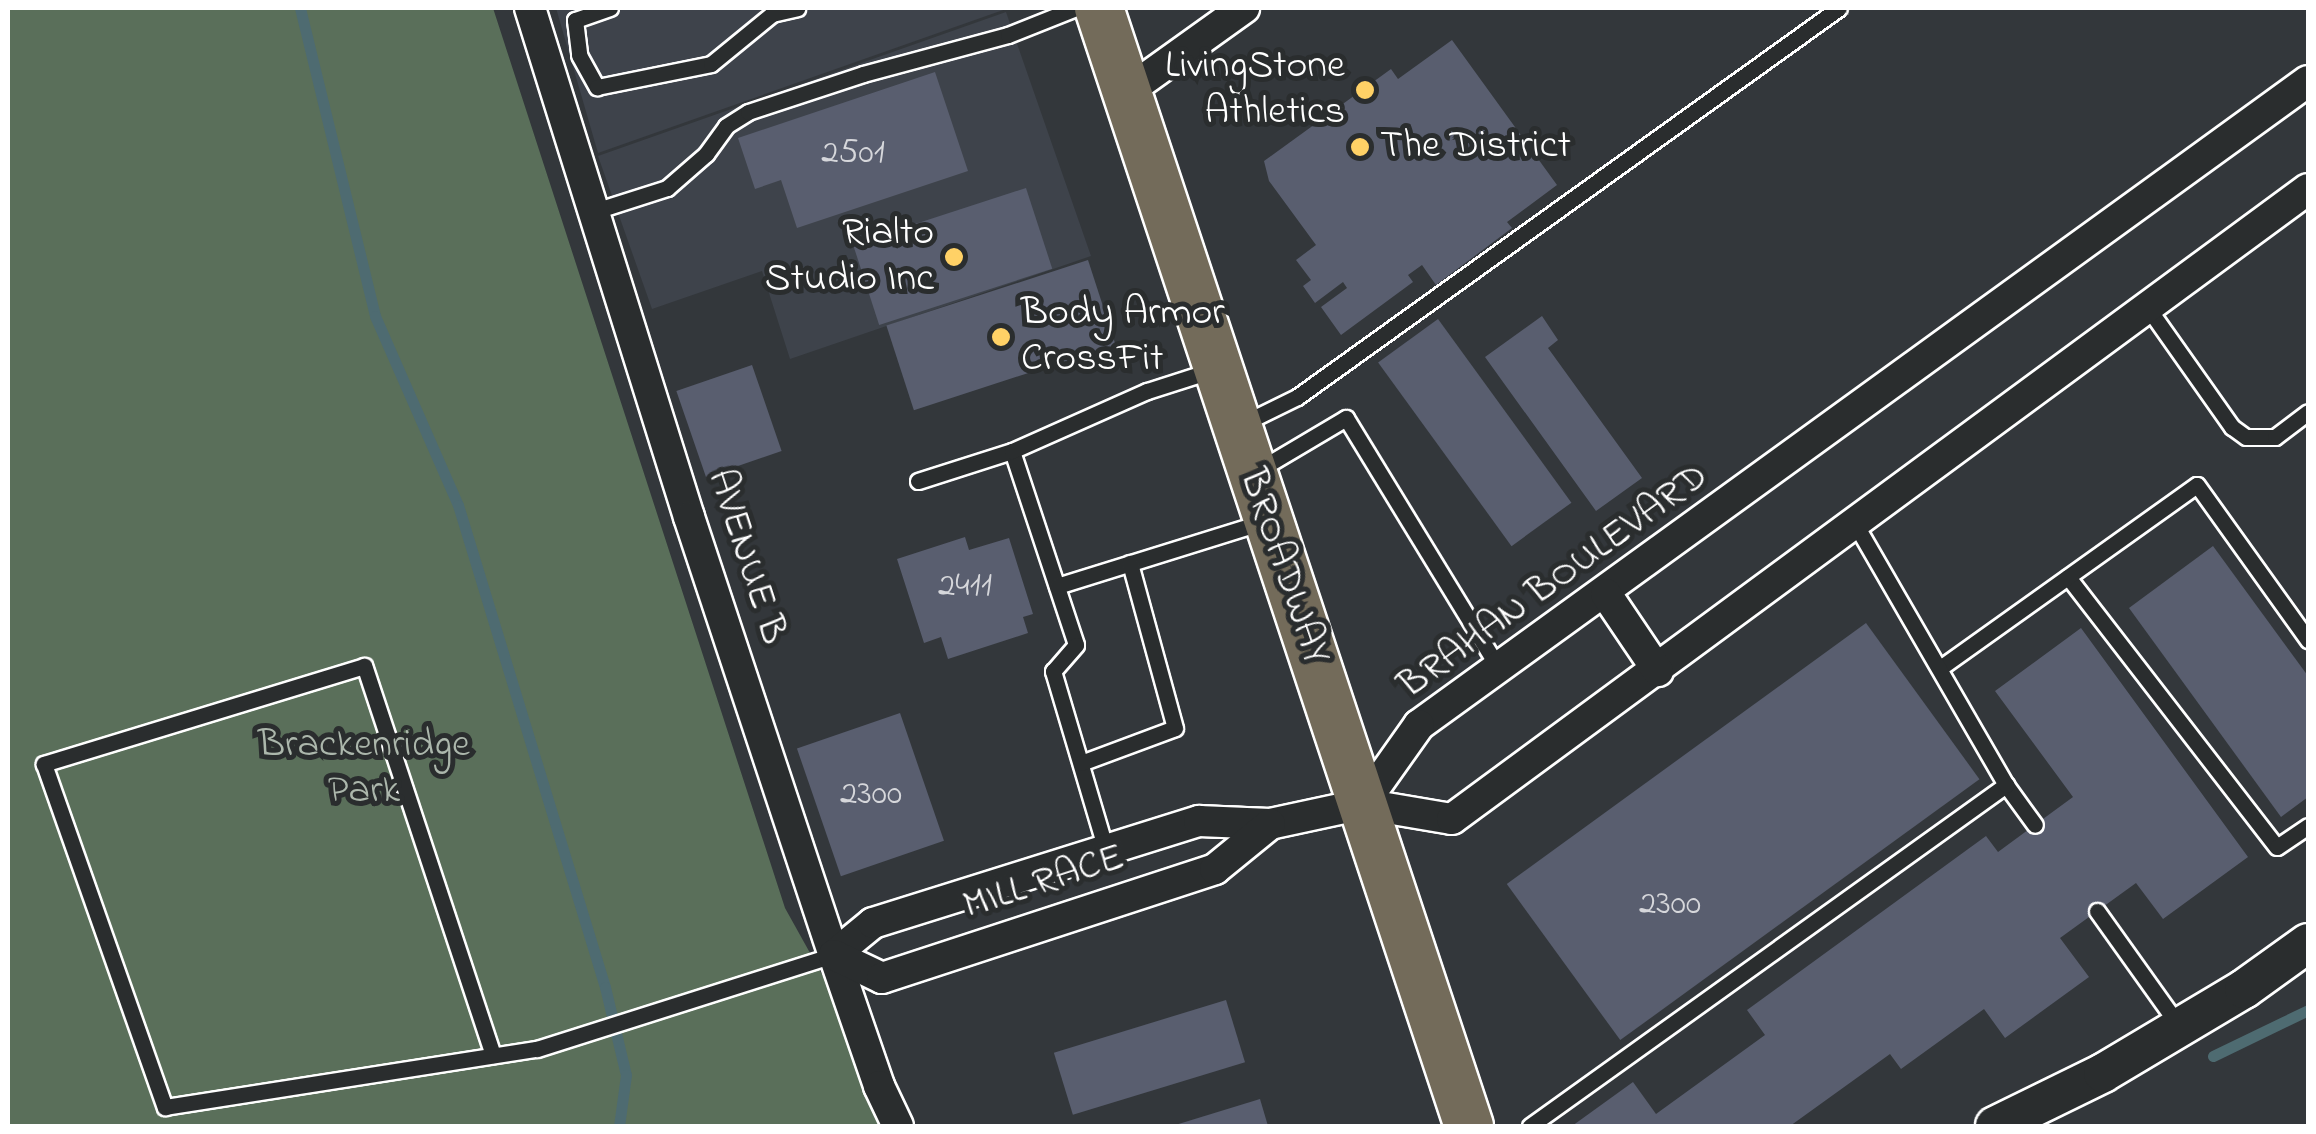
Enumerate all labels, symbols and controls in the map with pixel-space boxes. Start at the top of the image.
place label: LivingStone Athletics [1165,43,1345,137]
marker: LivingStone Athletics [1354,79,1376,101]
place label: The District [1380,123,1571,171]
house number: 2501 [821,133,885,175]
marker: The District [1349,136,1371,158]
place label: Rialto Studio Inc [765,210,934,304]
marker: Rialto Studio Inc [943,246,965,268]
place label: Body Armor CrossFit [1021,290,1225,384]
marker: Body Armor CrossFit [990,326,1012,348]
street label: BRAHAN BOULEVARD [1390,454,1718,710]
street label: AVENUE B [695,463,797,651]
street label: BROADWAY [1227,463,1339,671]
house number: 2411 [938,566,992,608]
park label: Brackenridge Park [258,722,470,816]
house number: 2300 [840,774,902,816]
street label: MILL RACE [958,834,1130,932]
house number: 2300 [1639,884,1701,926]

